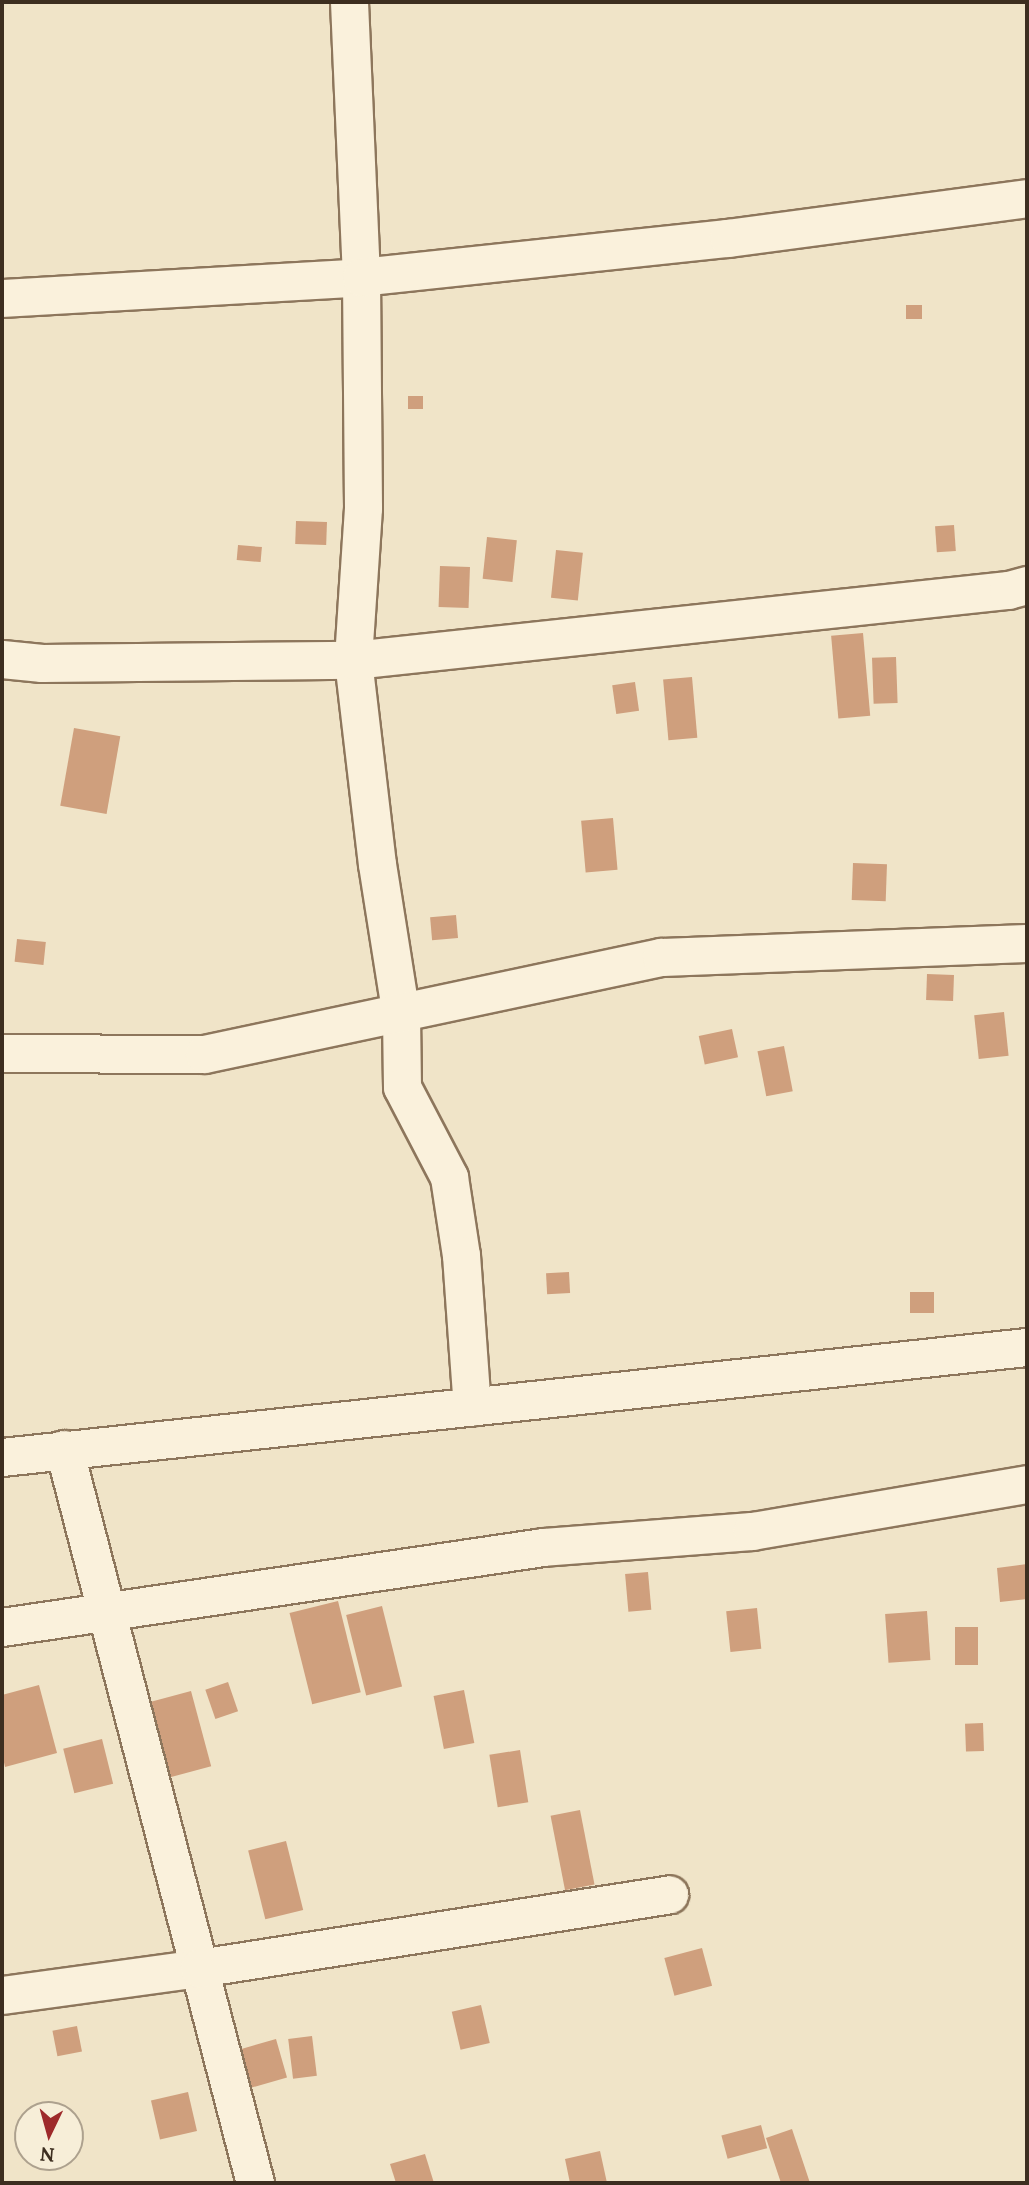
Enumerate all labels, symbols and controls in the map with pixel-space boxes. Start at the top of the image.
north arrow [14,2101,84,2171]
text: N [39,2142,56,2168]

